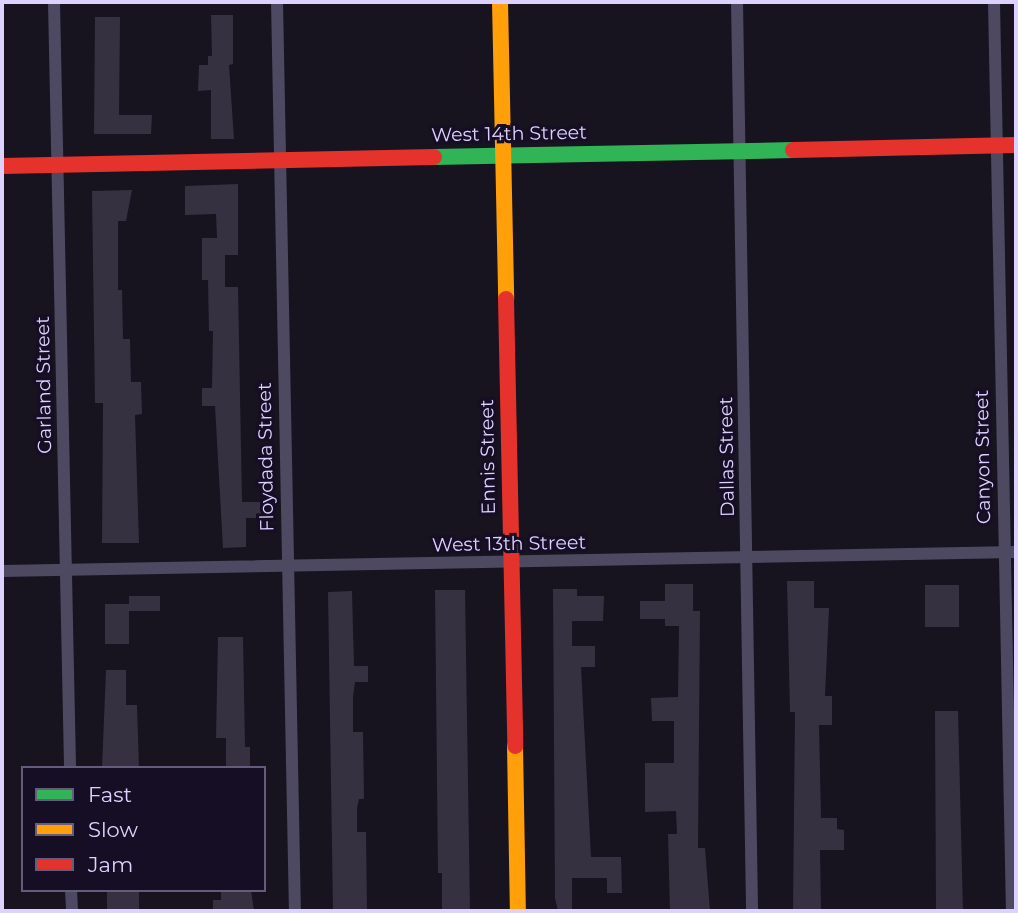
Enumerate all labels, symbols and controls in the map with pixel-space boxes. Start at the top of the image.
street label: West 14th Street [431,121,587,147]
street label: Garland Street [31,316,57,454]
street label: Floydada Street [253,382,279,532]
street label: Canyon Street [970,390,996,524]
street label: Dallas Street [715,397,739,517]
street label: Ennis Street [476,399,500,515]
street label: West 13th Street [432,531,586,557]
legend [21,766,266,892]
text: Fast [88,782,132,807]
text: Slow [88,817,138,842]
text: Jam [88,852,133,877]

